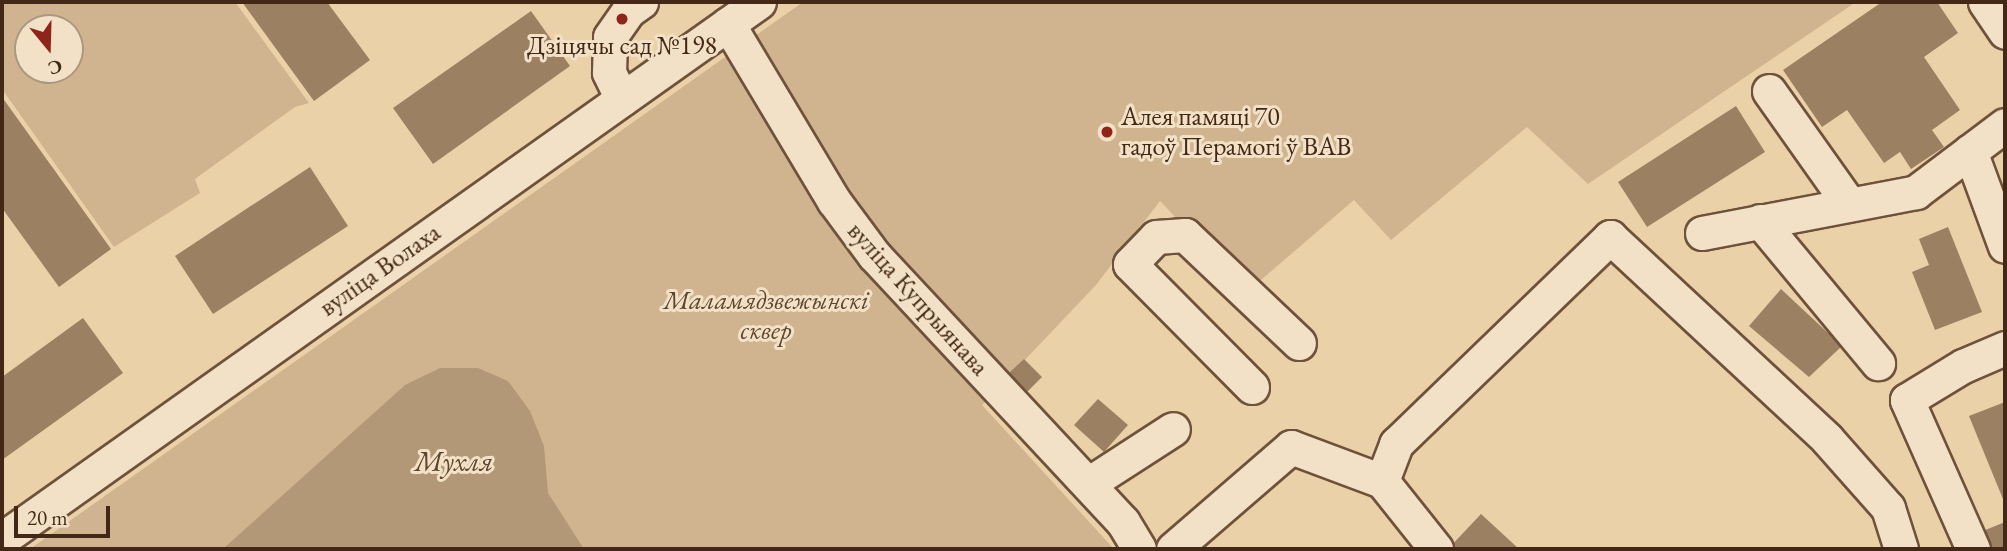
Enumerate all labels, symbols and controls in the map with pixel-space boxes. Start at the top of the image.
marker: Дзіцячы сад №198 [614,11,630,27]
north arrow [14,14,84,84]
place label: Дзіцячы сад №198 [527,30,717,62]
text: С [45,53,66,81]
place label: Алея памяці 70 гадоў Перамогі ў ВАВ [1121,101,1351,162]
marker: Алея памяці 70 гадоў Перамогі ў ВАВ [1099,124,1115,140]
street label: вуліца Купрыянава [841,216,995,382]
street label: вуліца Волаха [313,217,447,323]
park label: Маламядзвежынскі сквер [663,285,869,346]
water label: Мухля [415,444,493,478]
scale bar [18,491,114,536]
text: 20 m [27,504,68,531]

